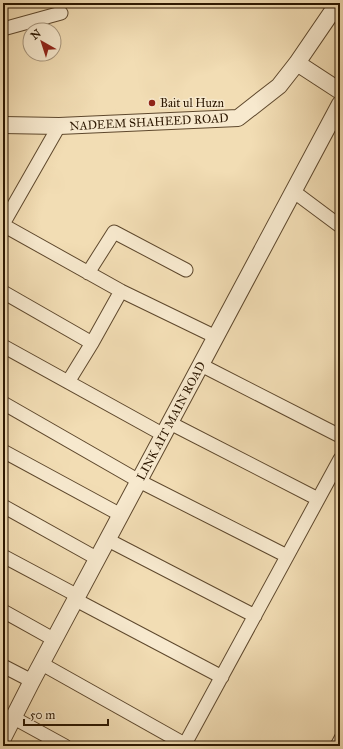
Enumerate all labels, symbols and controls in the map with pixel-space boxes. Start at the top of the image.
north arrow [22,22,62,62]
text: N [28,26,44,43]
place label: Bait ul Huzn [160,96,224,110]
marker: Bait ul Huzn [147,98,157,108]
street label: NADEEM SHAHEED ROAD [69,111,229,133]
street label: LINK AIT MAIN ROAD [134,359,208,483]
scale bar [24,701,108,727]
text: 50 m [30,708,55,722]

